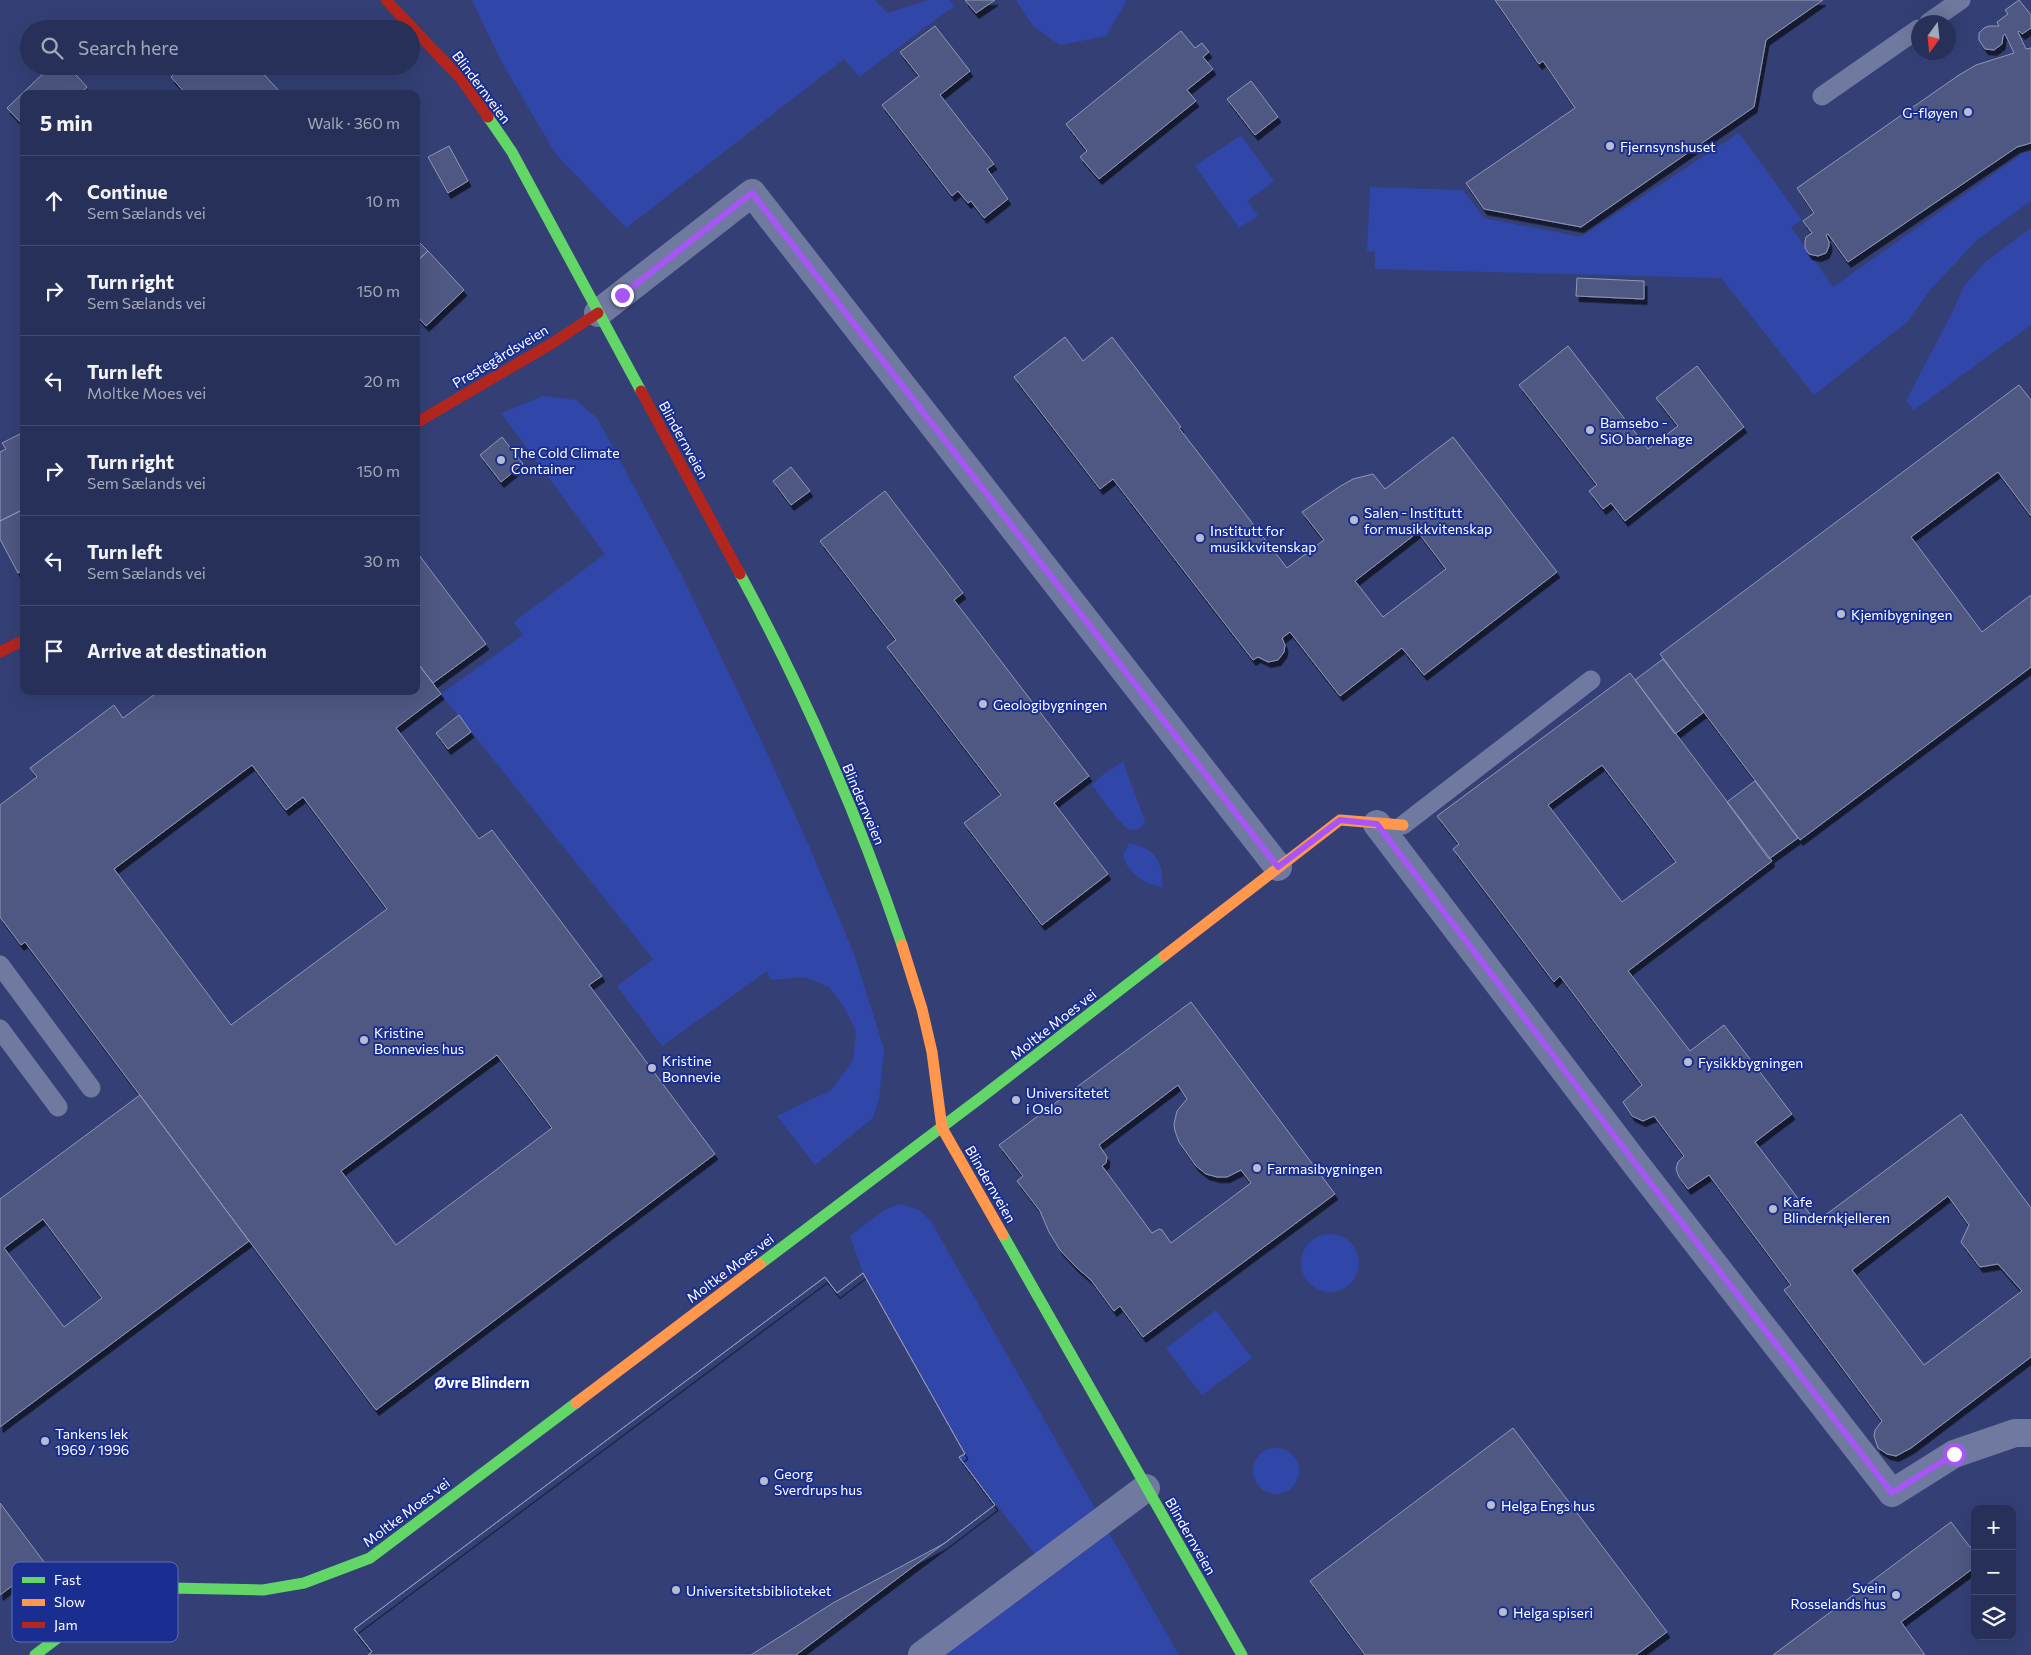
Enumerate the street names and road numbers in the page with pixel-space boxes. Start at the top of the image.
street label: Blindernveien [449,47,515,127]
street label: Prestegårdsveien [449,321,551,391]
street label: Blindernveien [656,398,712,482]
street label: Blindernveien [839,761,889,847]
street label: Moltke Moes vei [1007,985,1099,1063]
street label: Blindernveien [962,1142,1020,1226]
street label: Moltke Moes vei [683,1230,777,1306]
street label: Moltke Moes vei [359,1474,453,1550]
street label: Blindernveien [1162,1494,1220,1578]

